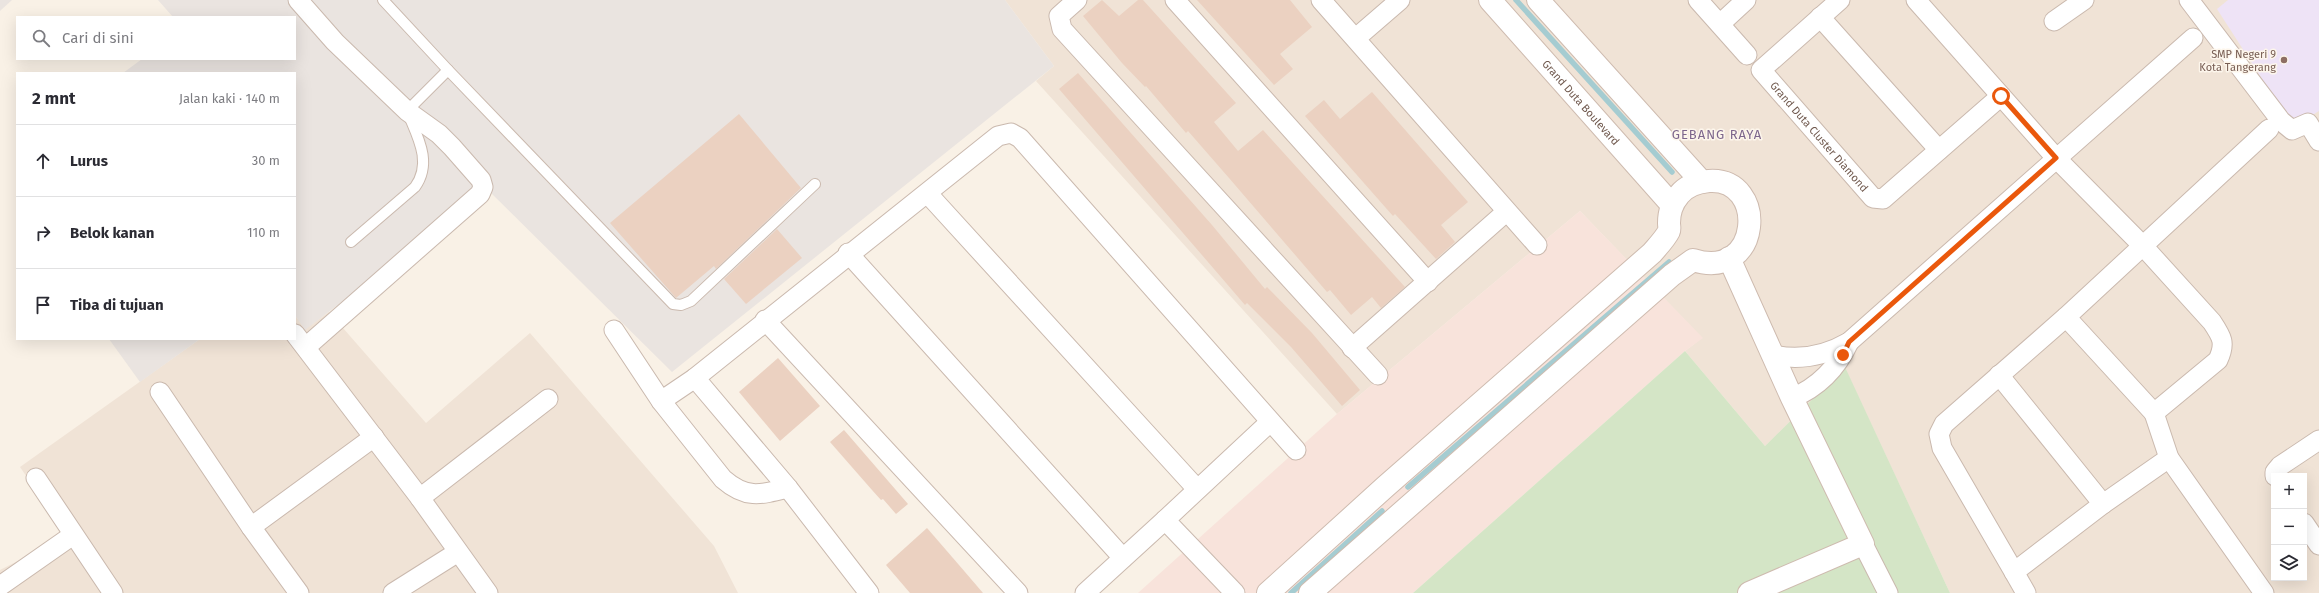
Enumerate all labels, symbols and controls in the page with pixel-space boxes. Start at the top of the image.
search box [16,16,296,60]
icon: search [30,27,52,49]
text: Cari di sini [62,29,134,47]
place label: SMP Negeri 9 Kota Tangerang [2199,48,2276,74]
marker: SMP Negeri 9 Kota Tangerang [2279,55,2289,65]
street label: Grand Duta Boulevard [1539,58,1622,148]
street label: Grand Duta Cluster Diamond [1767,79,1871,195]
route start [1992,87,2010,105]
text: 2 mnt [32,88,76,109]
text: Jalan kaki · 140 m [179,91,280,106]
district label: GEBANG RAYA [1672,127,1762,142]
icon: ahead [32,150,54,172]
text: Lurus [70,152,108,170]
text: 30 m [252,153,280,168]
icon: right [32,222,54,244]
text: Belok kanan [70,224,154,242]
text: 110 m [247,225,280,240]
icon: arrive [32,294,54,316]
text: Tiba di tujuan [70,296,164,314]
route end [1834,346,1852,364]
map controls [2271,473,2307,581]
button: + [2271,473,2307,509]
button: − [2271,509,2307,545]
button: layers [2271,545,2307,581]

